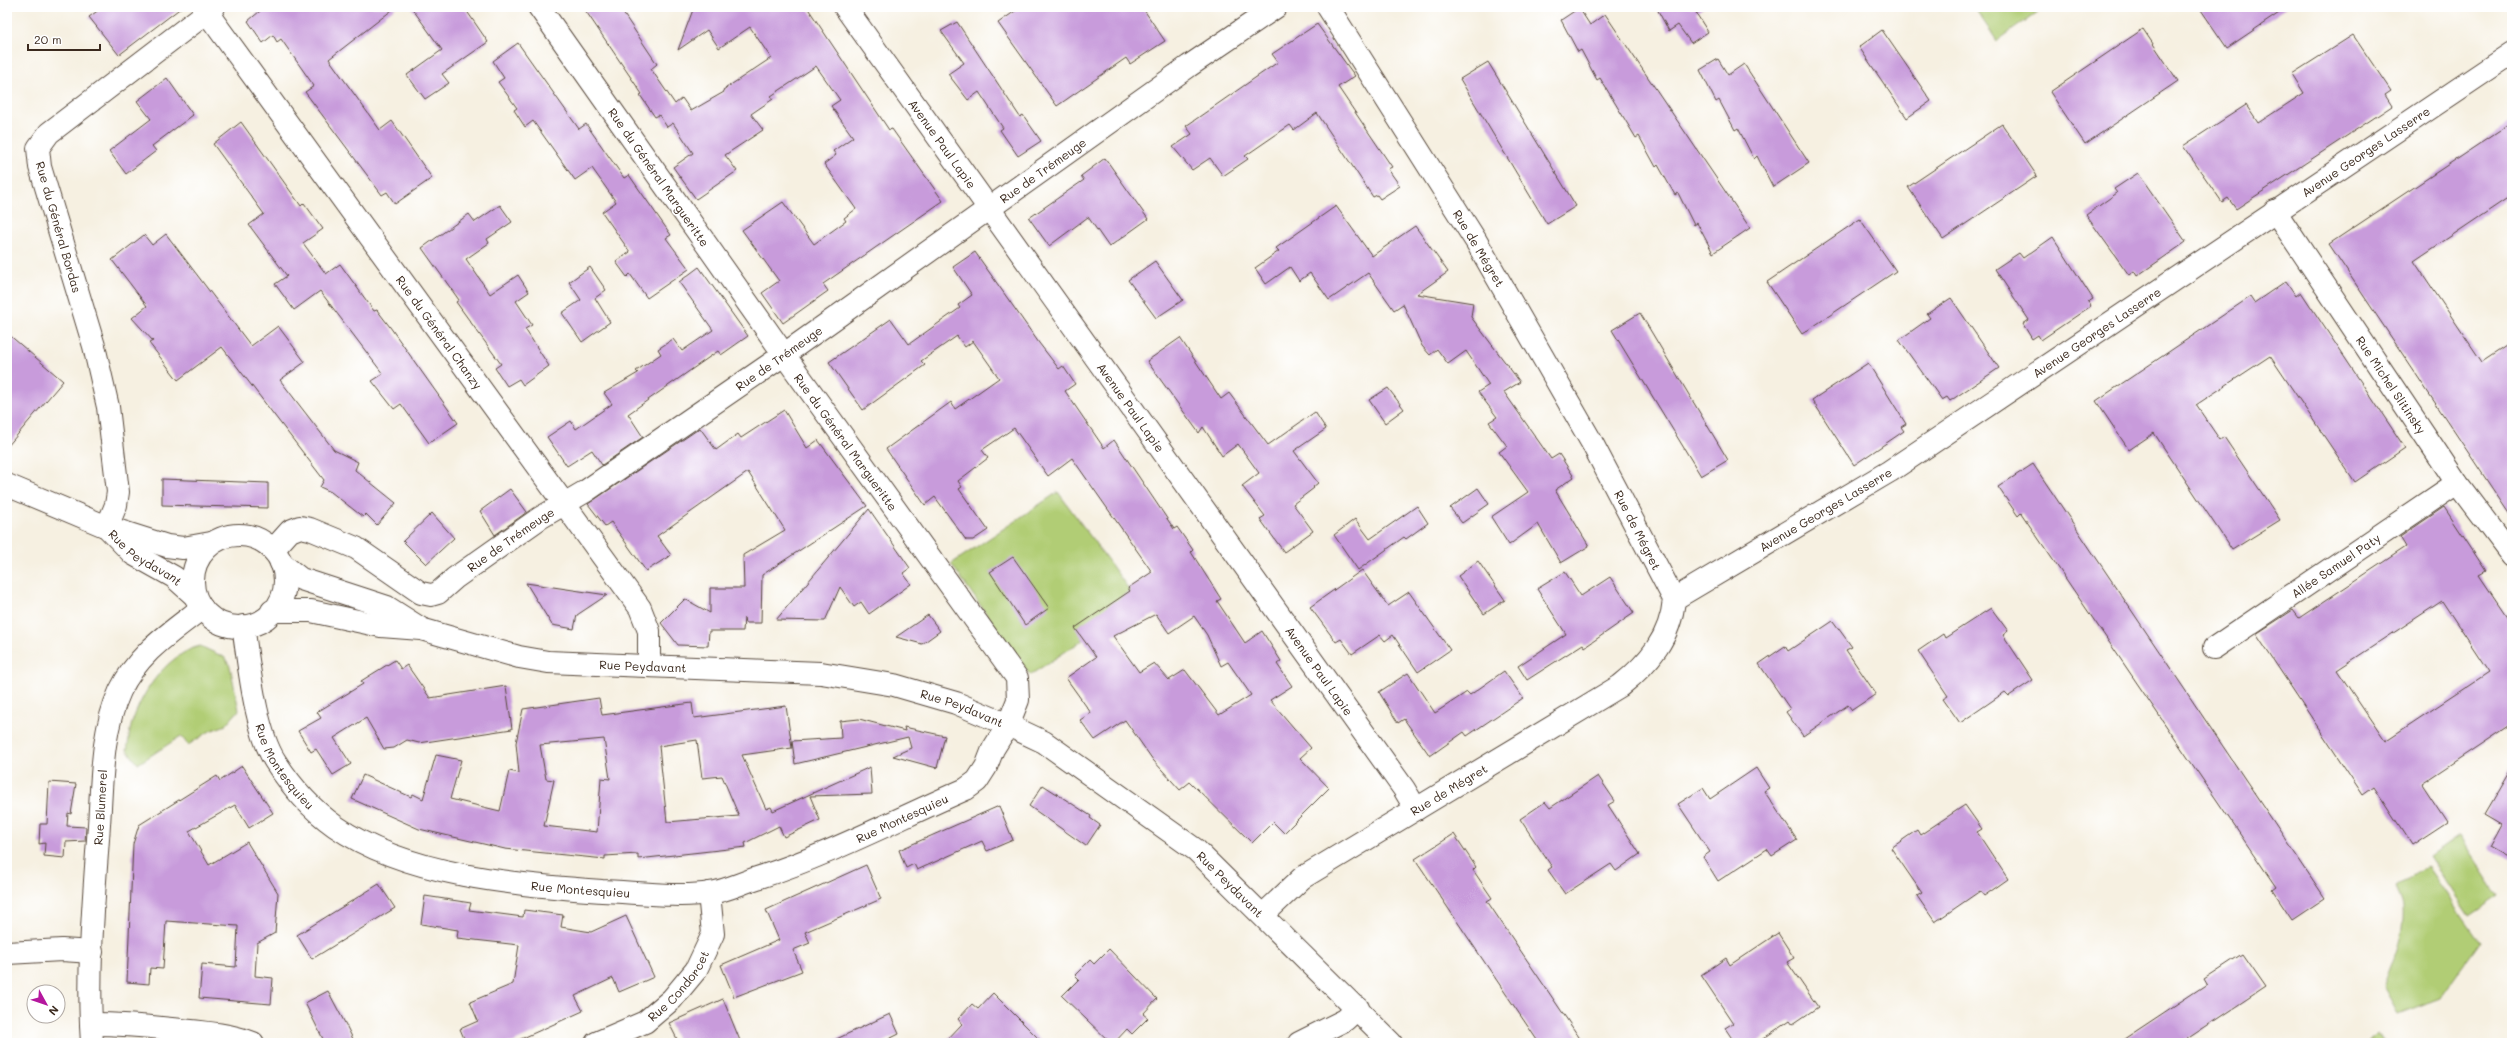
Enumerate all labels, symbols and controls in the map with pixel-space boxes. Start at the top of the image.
scale bar [28,26,100,52]
text: 20 m [34,31,62,47]
street label: Avenue Paul Lapie [905,96,980,191]
street label: Avenue Georges Lasserre [2298,103,2433,200]
street label: Rue du Général Margueritte [605,104,713,250]
street label: Rue de Trémeuge [996,134,1089,206]
street label: Rue du Général Bordas [33,160,85,295]
street label: Rue de Mégret [1450,206,1508,290]
street label: Rue du Général Chanzy [393,272,486,392]
street label: Avenue Georges Lasserre [2029,283,2164,381]
street label: Rue de Trémeuge [732,322,825,394]
street label: Rue Michel Slitinsky [2353,333,2430,437]
street label: Avenue Paul Lapie [1094,359,1168,455]
street label: Rue du Général Margueritte [791,370,901,514]
street label: Avenue Georges Lasserre [1756,464,1895,555]
street label: Rue de Mégret [1611,487,1665,573]
street label: Rue de Trémeuge [464,504,557,575]
street label: Rue Peydavant [105,526,186,589]
street label: Allée Samuel Paty [2288,530,2383,601]
street label: Avenue Paul Lapie [1282,623,1357,719]
street label: Rue Peydavant [599,656,687,676]
street label: Rue Peydavant [919,685,1006,730]
street label: Rue Montesquieu [252,722,318,813]
street label: Rue de Mégret [1407,760,1490,819]
street label: Rue Blumerel [90,769,110,846]
street label: Rue Montesquieu [853,790,950,846]
street label: Rue Peydavant [1194,848,1267,921]
street label: Rue Montesquieu [530,877,631,901]
street label: Rue Condorcet [644,948,712,1025]
north arrow [26,984,66,1024]
text: N [46,1003,62,1019]

